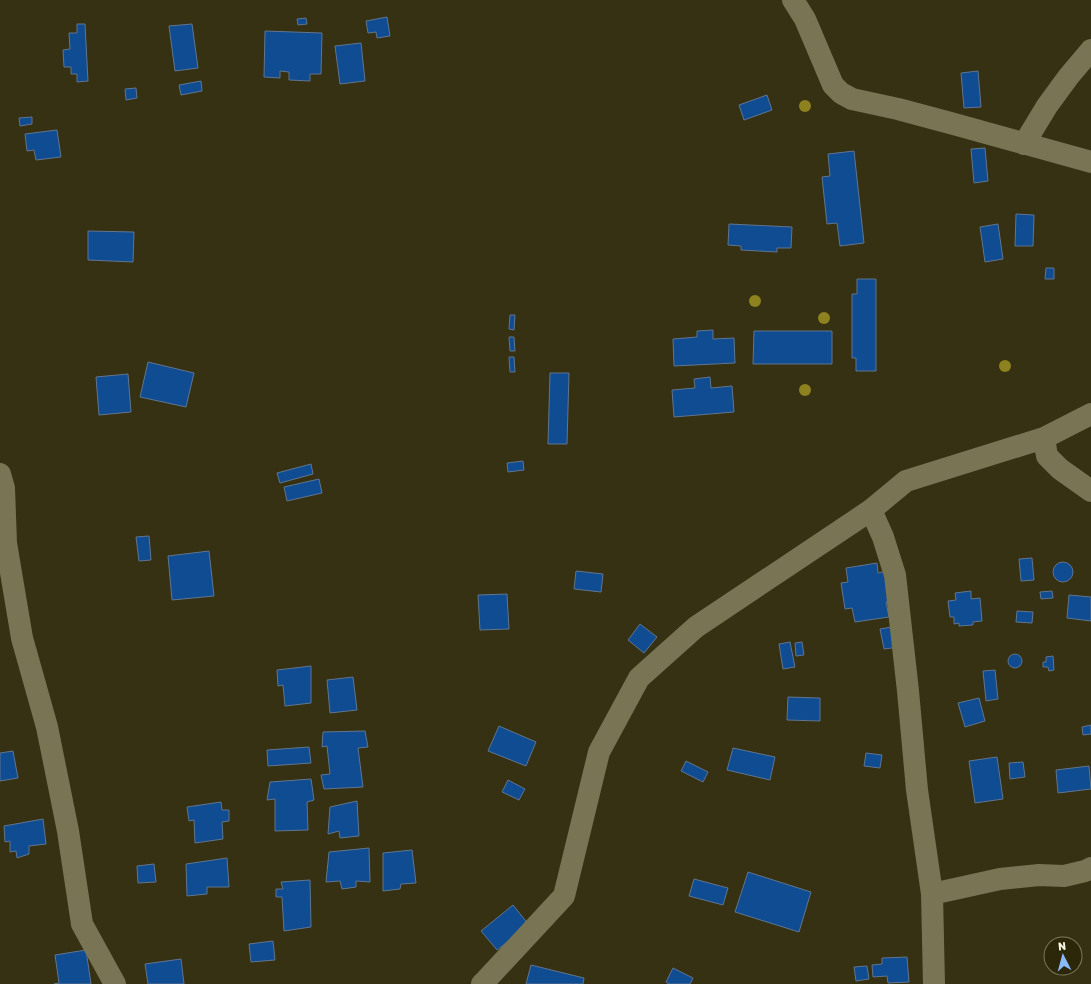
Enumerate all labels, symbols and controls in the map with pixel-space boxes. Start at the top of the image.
north arrow [1043,936,1083,976]
text: N [1057,940,1067,953]

